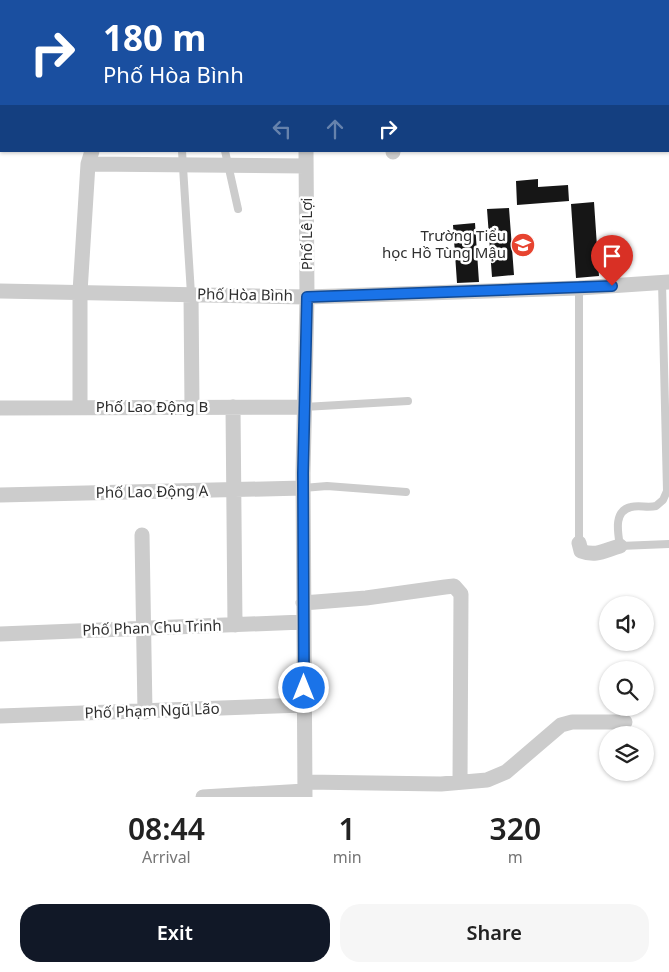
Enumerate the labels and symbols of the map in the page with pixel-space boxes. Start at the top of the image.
street label: Phố Lê Lợi [296,198,316,270]
place label: Trường Tiểu học Hồ Tùng Mậu [382,225,506,262]
school or university icon: Trường Tiểu học Hồ Tùng Mậu [510,232,536,258]
pin [591,235,633,286]
street label: Phố Hòa Bình [197,283,293,305]
street label: Phố Lao Động B [96,396,208,416]
street label: Phố Lao Động A [96,480,209,502]
street label: Phố Phan Chu Trinh [82,615,222,639]
position arrow [277,661,329,713]
street label: Phố Phạm Ngũ Lão [84,698,220,722]

